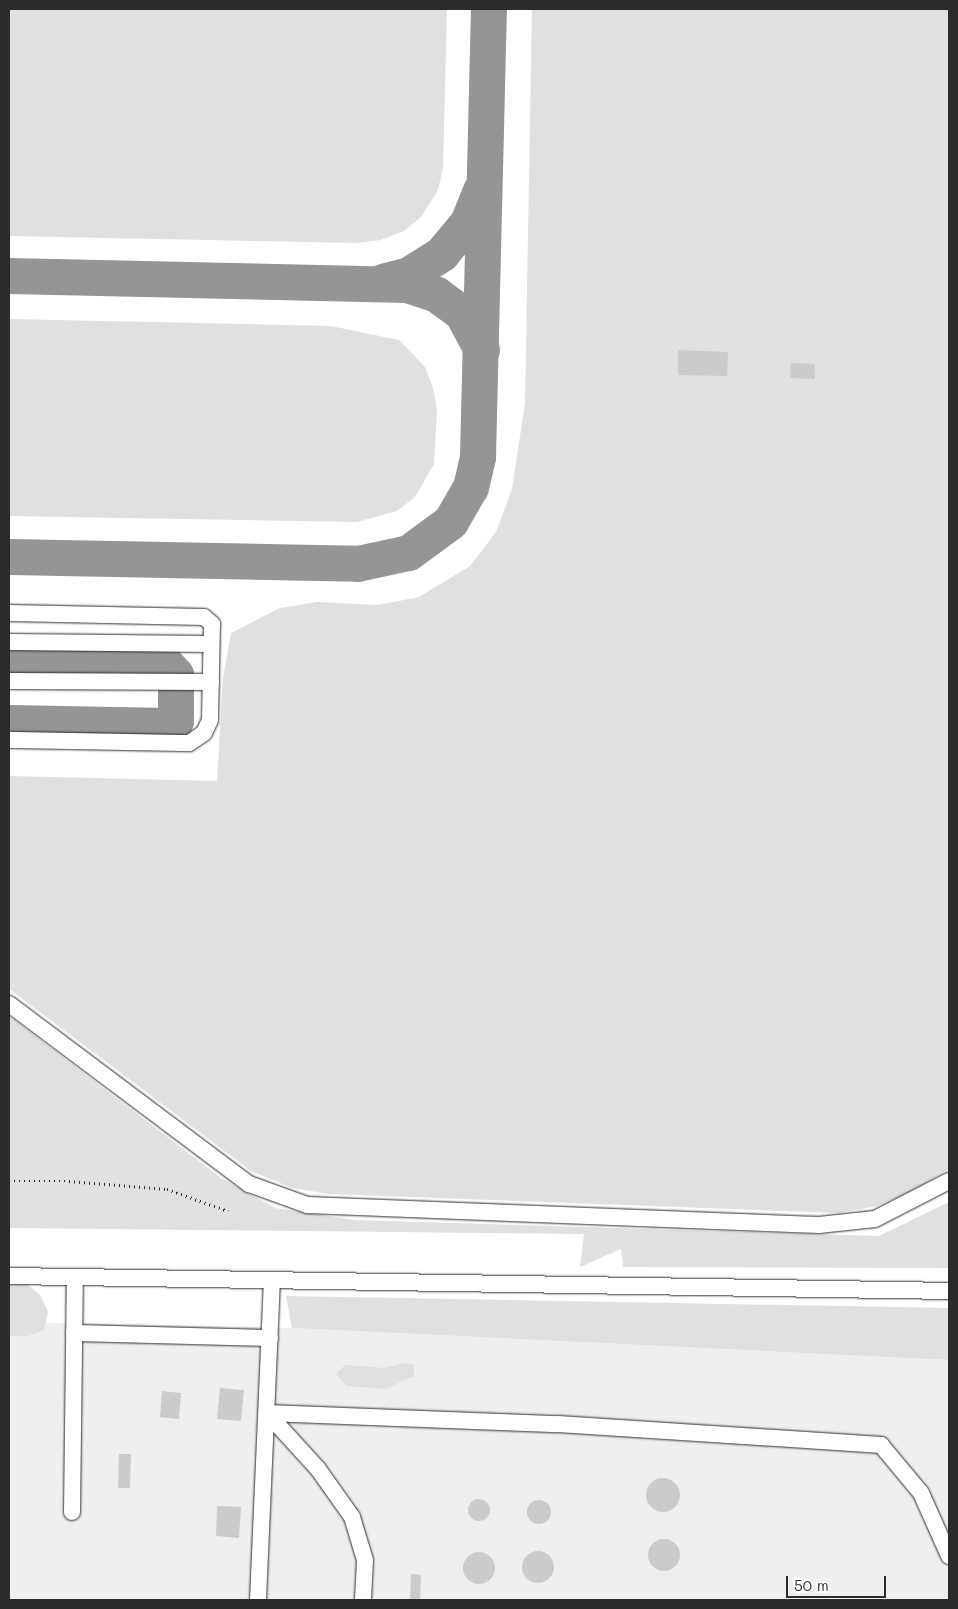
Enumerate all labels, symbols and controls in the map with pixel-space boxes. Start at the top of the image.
scale bar [788,1566,888,1598]
text: 50 m [794,1575,829,1595]

